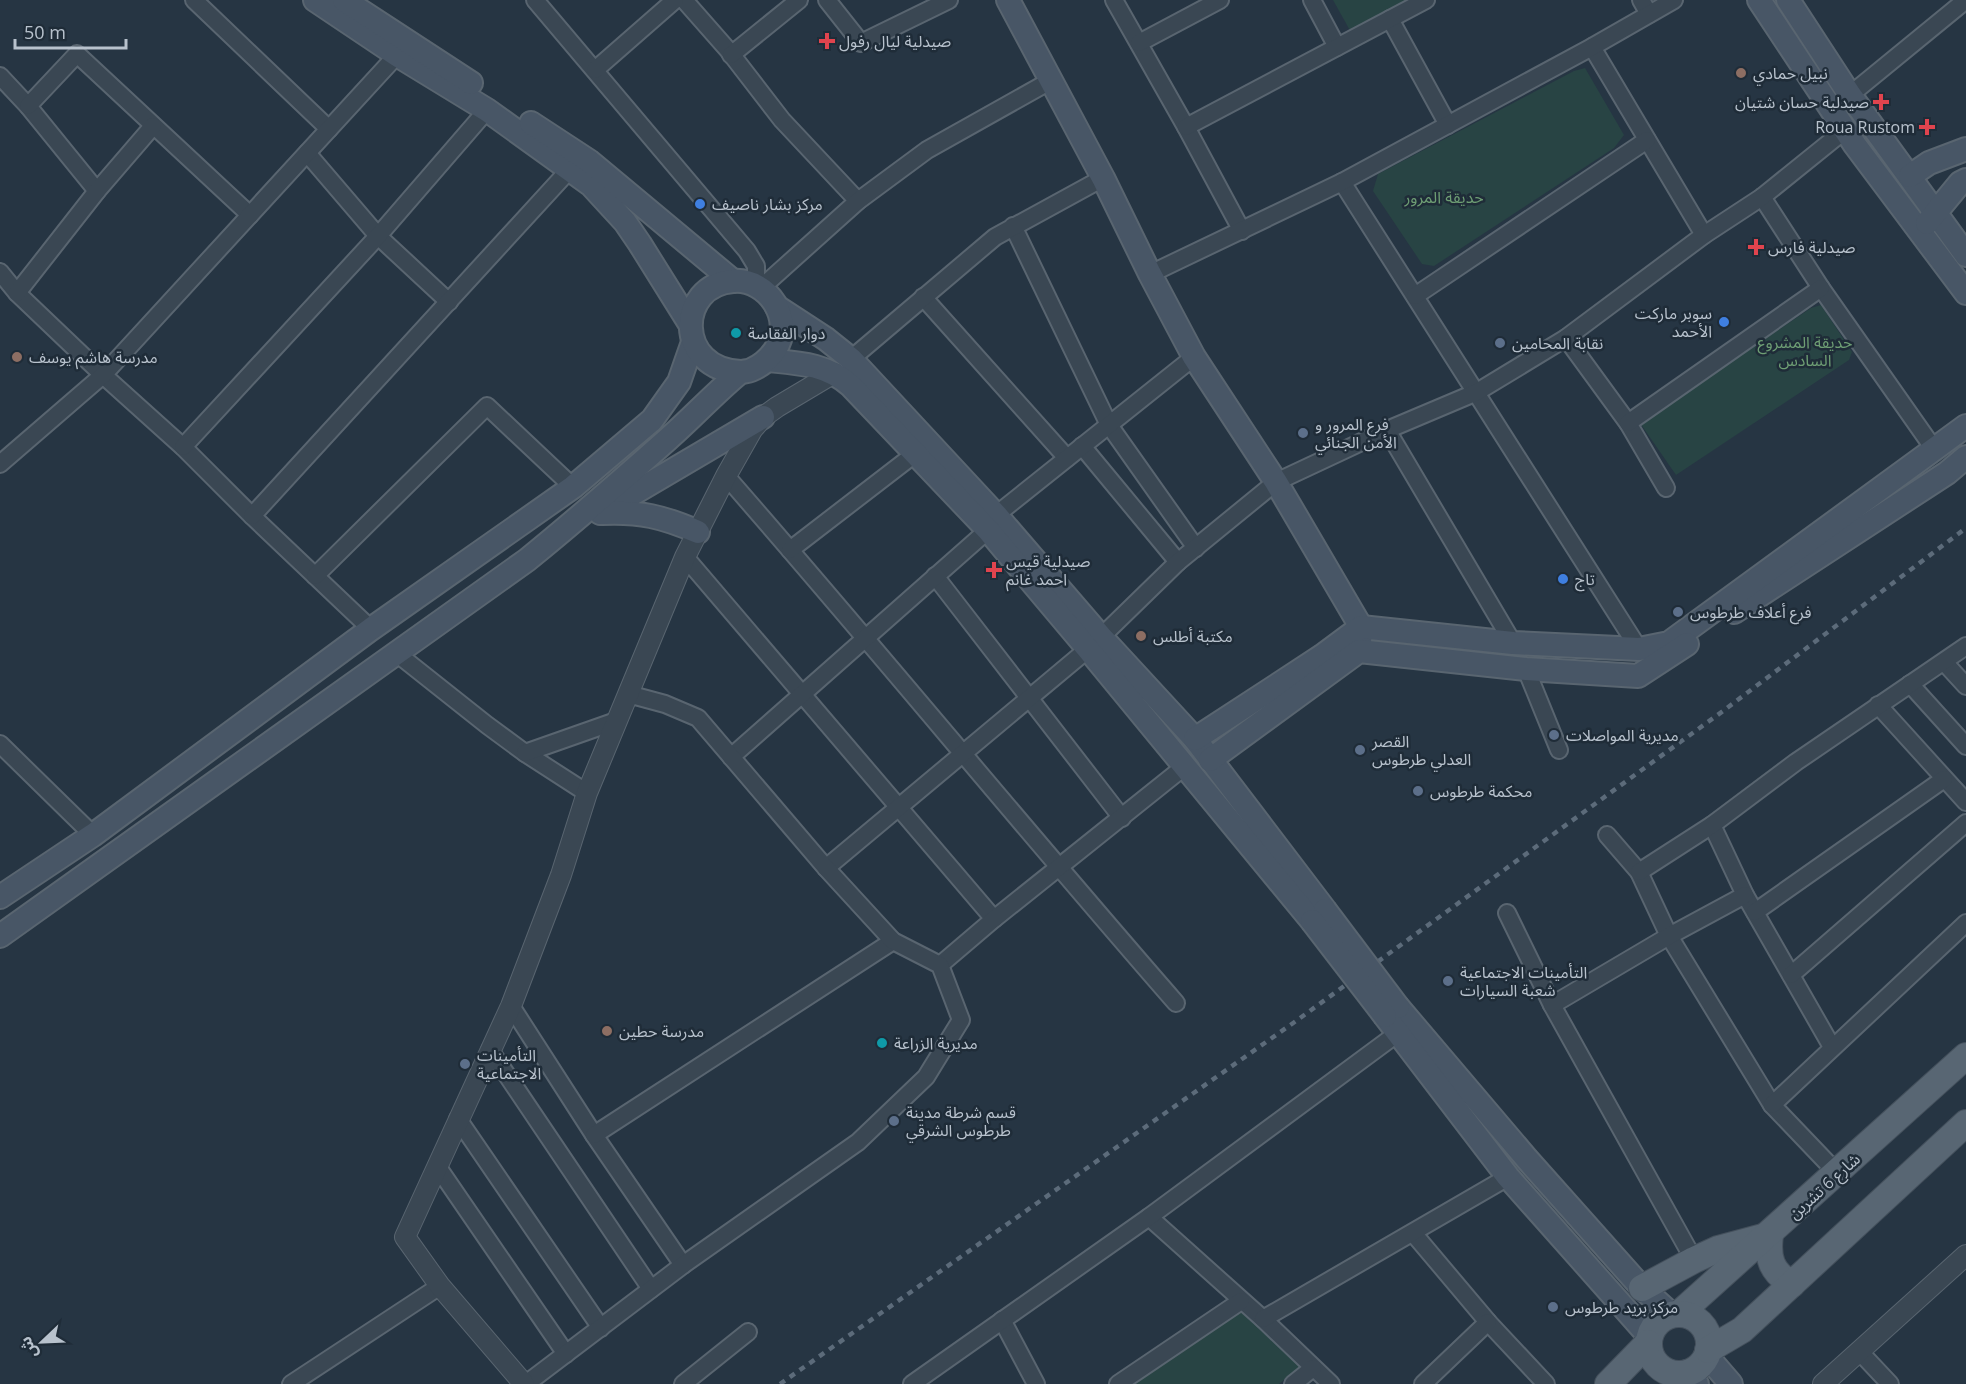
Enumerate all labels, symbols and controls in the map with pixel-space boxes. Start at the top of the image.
scale bar [15,12,126,50]
text: 50 m [24,20,66,44]
place label: صيدلية ليال رفول [839,30,951,52]
marker: صيدلية ليال رفول [820,34,834,48]
place label: نبيل حمادي [1753,62,1828,86]
marker: نبيل حمادي [1734,66,1748,80]
place label: صيدلية حسان شتيان [1735,91,1869,113]
marker: صيدلية حسان شتيان [1874,95,1888,109]
place label: Roua Rustom [1815,116,1915,138]
marker: Roua Rustom [1920,120,1934,134]
park label: حديقة المرور [1403,186,1484,208]
place label: مركز بشار ناصيف [712,193,823,215]
marker: مركز بشار ناصيف [693,197,707,211]
place label: صيدلية فارس [1768,236,1856,258]
marker: صيدلية فارس [1749,240,1763,254]
place label: سوبر ماركت الأحمد [1635,302,1712,342]
marker: سوبر ماركت الأحمد [1717,315,1731,329]
place label: دوار الفقاسة [748,322,825,344]
marker: دوار الفقاسة [729,326,743,340]
park label: حديقة المشروع السادس [1758,331,1853,371]
place label: نقابة المحامين [1512,332,1603,354]
marker: نقابة المحامين [1493,336,1507,350]
place label: مدرسة هاشم يوسف [29,346,158,370]
marker: مدرسة هاشم يوسف [10,350,24,364]
place label: فرع المرور و الأمن الجنائي [1315,413,1397,455]
marker: فرع المرور و الأمن الجنائي [1296,426,1310,440]
place label: صيدلية قيس احمد غانم [1006,550,1090,592]
marker: صيدلية قيس احمد غانم [987,563,1001,577]
place label: تاج [1575,568,1595,592]
marker: تاج [1556,572,1570,586]
place label: فرع أعلاف طرطوس [1690,601,1811,625]
marker: فرع أعلاف طرطوس [1671,605,1685,619]
place label: مكتبة أطلس [1153,625,1233,647]
marker: مكتبة أطلس [1134,629,1148,643]
place label: مديرية المواصلات [1566,724,1679,746]
marker: مديرية المواصلات [1547,728,1561,742]
place label: القصر العدلي طرطوس [1371,730,1471,772]
marker: القصر العدلي طرطوس [1353,743,1367,757]
place label: محكمة طرطوس [1430,780,1532,802]
marker: محكمة طرطوس [1411,784,1425,798]
place label: التأمينات الاجتماعية شعبة السيارات [1460,961,1587,1001]
marker: التأمينات الاجتماعية شعبة السيارات [1441,974,1455,988]
place label: مدرسة حطين [619,1020,704,1042]
marker: مدرسة حطين [600,1024,614,1038]
place label: مديرية الزراعة [894,1032,978,1054]
marker: مديرية الزراعة [875,1036,889,1050]
place label: التأمينات الاجتماعية [477,1044,541,1084]
marker: التأمينات الاجتماعية [458,1057,472,1071]
place label: قسم شرطة مدينة طرطوس الشرقي [906,1101,1016,1143]
marker: قسم شرطة مدينة طرطوس الشرقي [887,1114,901,1128]
street label: شارع 6 تشرين [1783,1148,1866,1226]
place label: مركز بريد طرطوس [1565,1296,1678,1318]
marker: مركز بريد طرطوس [1546,1300,1560,1314]
north arrow [12,1312,72,1372]
text: ش [14,1333,43,1362]

